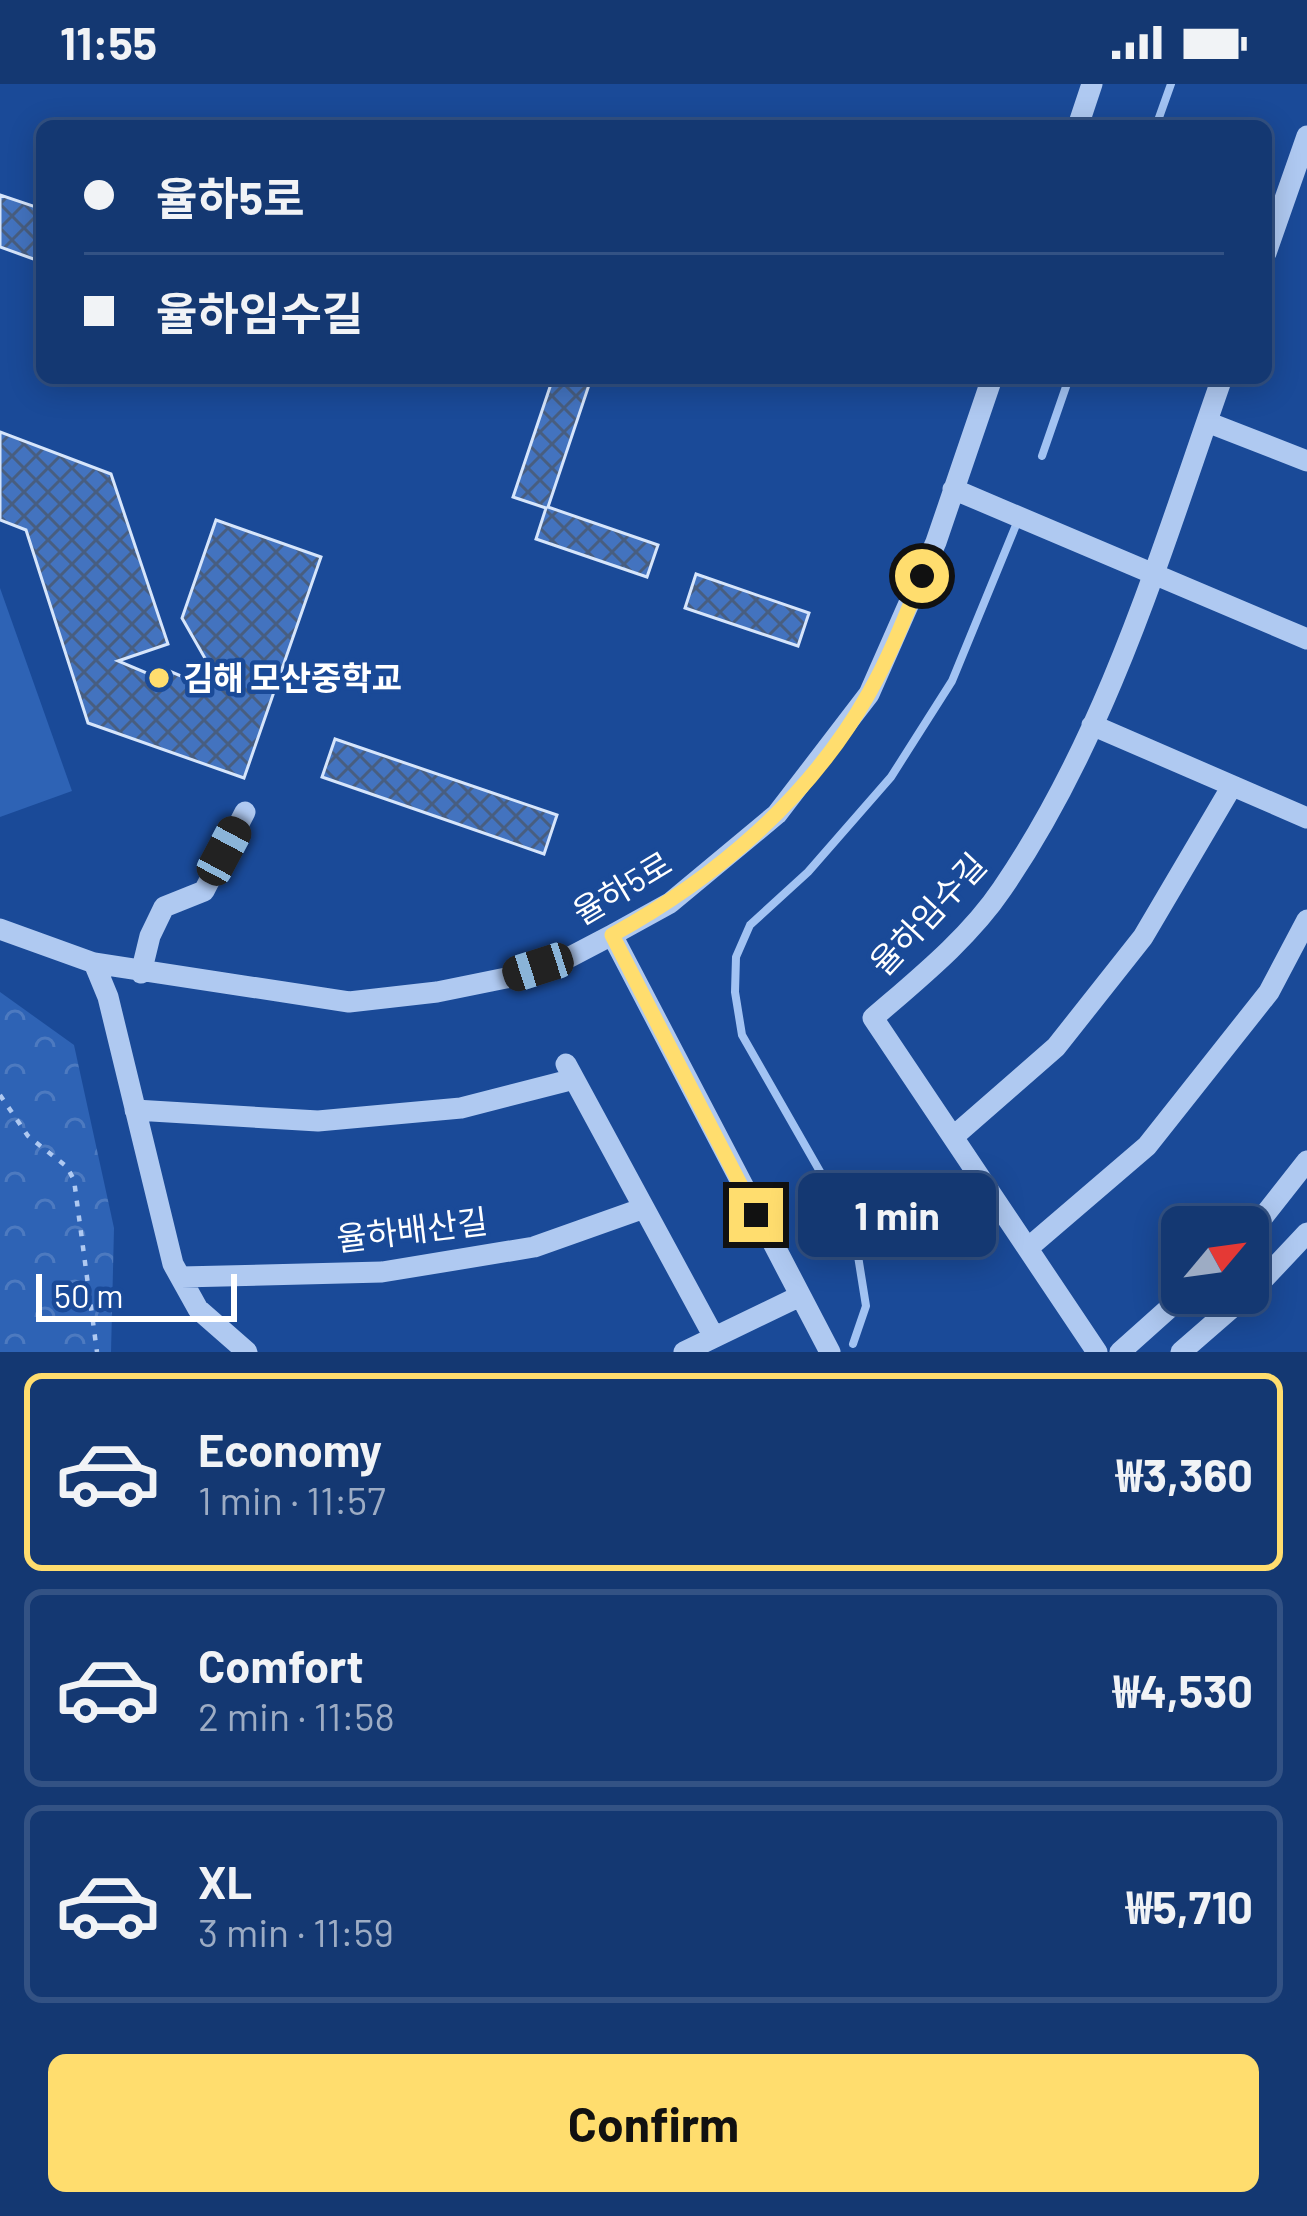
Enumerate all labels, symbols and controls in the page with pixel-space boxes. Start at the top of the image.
text: 11:55 [60,15,157,69]
text: 율하5로 [156,170,304,224]
text: 율하임수길 [156,285,363,339]
route start [895,549,949,603]
place label: 김해 모산중학교 [183,657,402,697]
marker: 김해 모산중학교 [146,665,172,691]
car [191,811,257,891]
street label: 율하5로 [565,842,678,932]
street label: 율하임수길 [861,844,994,982]
car [498,939,578,995]
callout: 1 min [798,1173,996,1257]
route end [729,1188,783,1242]
text: 1 min [854,1191,940,1238]
street label: 율하배산길 [334,1200,490,1258]
north arrow [1161,1206,1269,1314]
map controls [1161,1206,1269,1314]
scale bar [36,1268,237,1321]
text: 50 m [54,1275,124,1315]
icon: car [54,1418,162,1526]
text: Economy [198,1422,382,1476]
text: ₩3,360 [1116,1447,1253,1501]
text: 1 min · 11:57 [198,1476,386,1523]
icon: car [54,1634,162,1742]
text: Comfort [198,1638,364,1692]
text: ₩4,530 [1113,1663,1253,1717]
text: 2 min · 11:58 [198,1692,395,1739]
icon: car [54,1850,162,1958]
text: XL [198,1854,252,1908]
text: ₩5,710 [1126,1879,1253,1933]
text: 3 min · 11:59 [198,1908,394,1955]
button: Confirm [48,2054,1259,2192]

